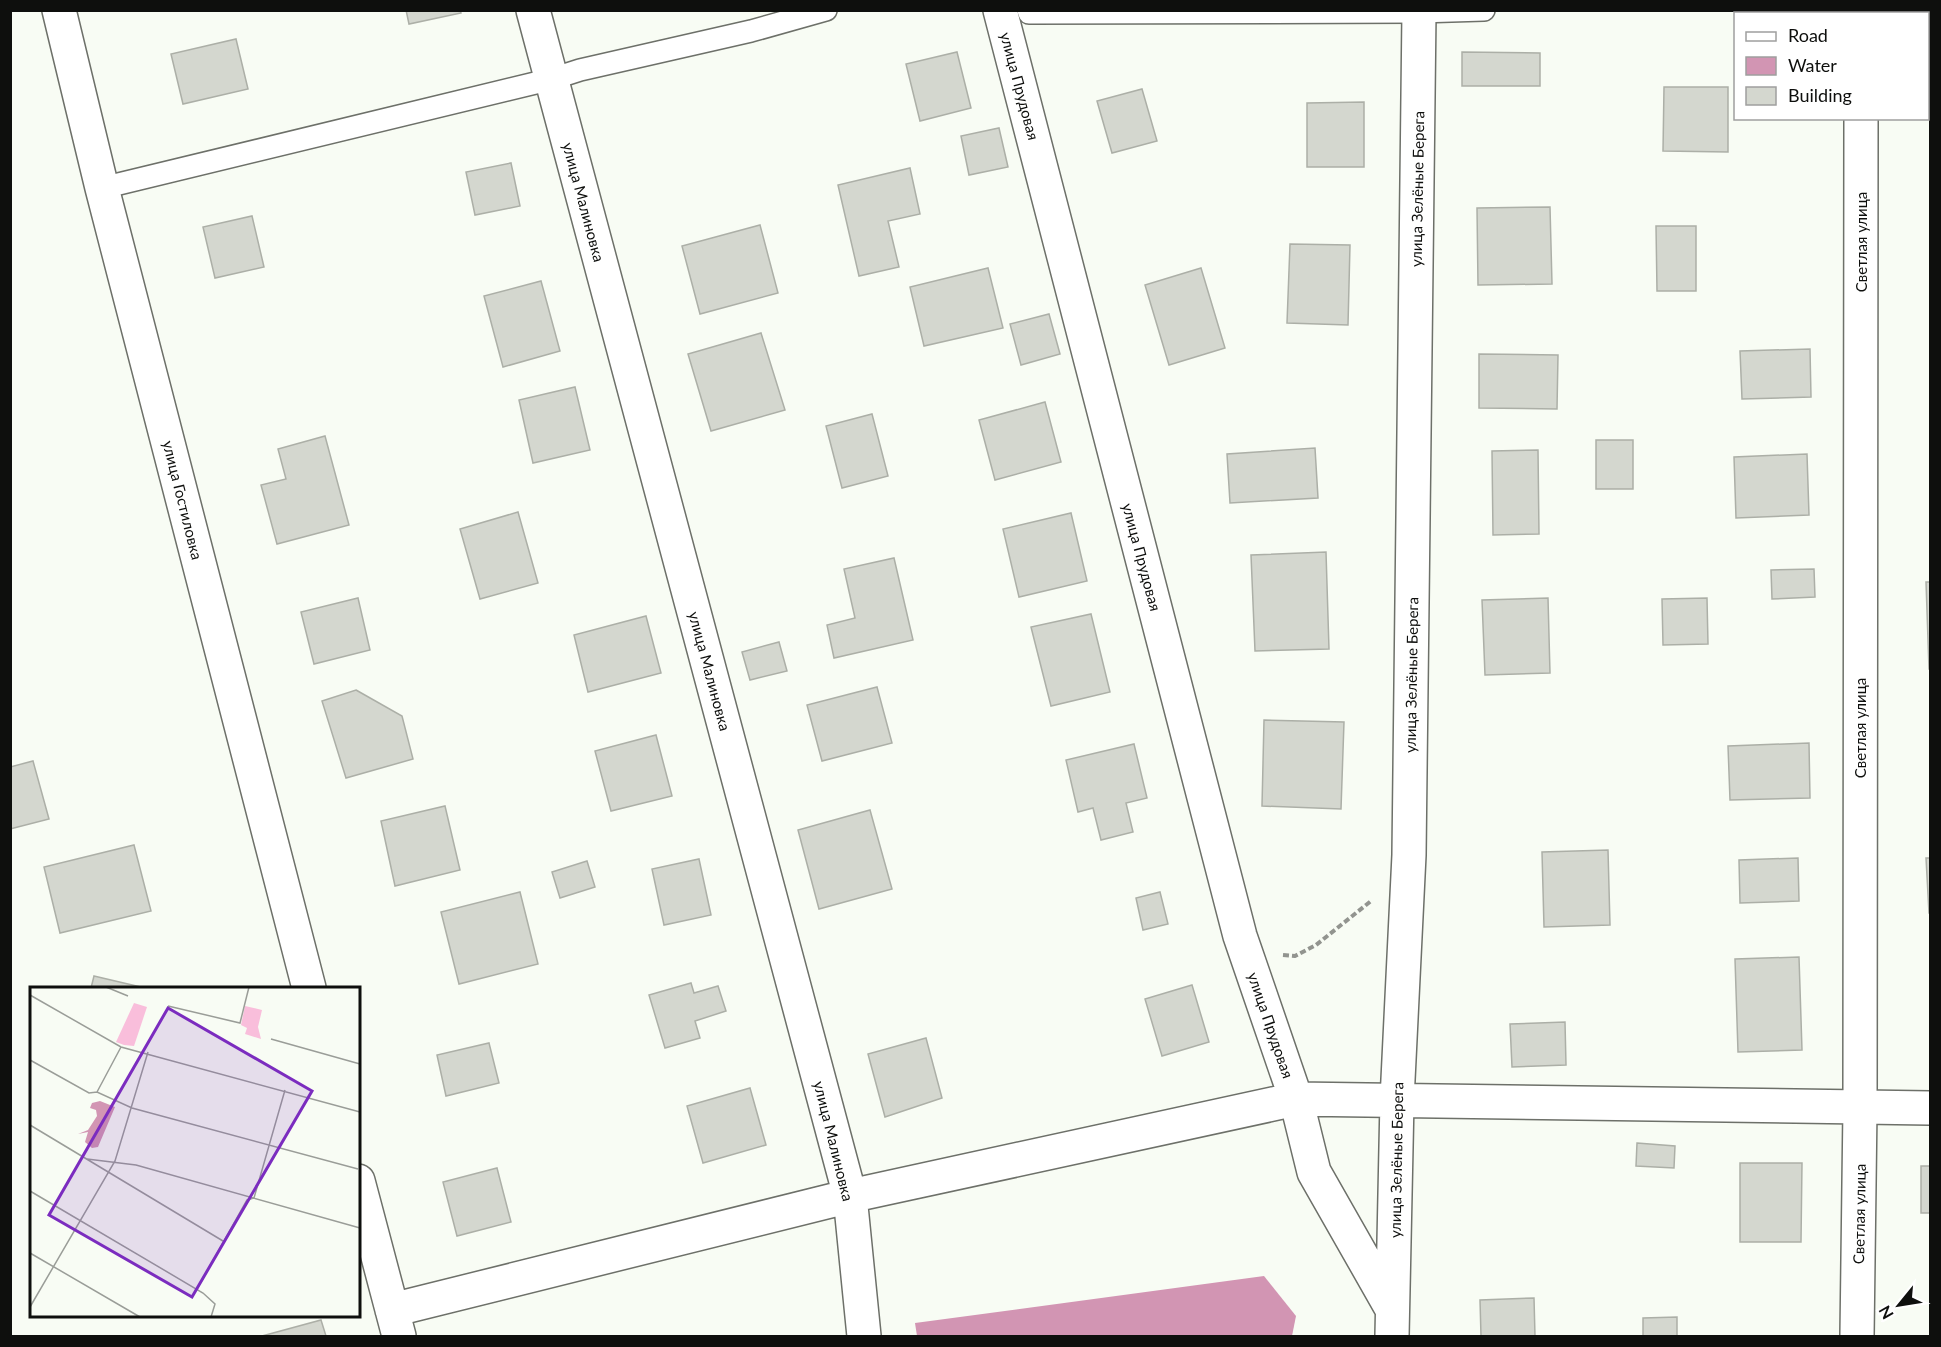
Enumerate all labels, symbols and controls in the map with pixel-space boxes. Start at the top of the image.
legend [1734,12,1929,120]
text: Road [1788,24,1828,46]
street label: улица Прудовая [997,30,1043,142]
text: Water [1788,54,1837,76]
text: Building [1788,84,1852,106]
street label: улица Зелёные Берега [1407,111,1427,267]
street label: улица Малиновка [559,140,609,264]
street label: Светлая улица [1852,192,1870,292]
street label: улица Гостиловка [159,439,207,561]
street label: улица Прудовая [1119,501,1165,613]
street label: улица Зелёные Берега [1401,597,1421,753]
street label: улица Малиновка [685,609,735,733]
street label: Светлая улица [1851,678,1869,778]
street label: улица Прудовая [1244,970,1298,1080]
inset map [30,987,360,1317]
street label: улица Малиновка [810,1079,858,1203]
street label: улица Зелёные Берега [1386,1082,1406,1238]
street label: Светлая улица [1849,1164,1869,1264]
north arrow [1869,1275,1929,1335]
text: N [1874,1303,1897,1323]

